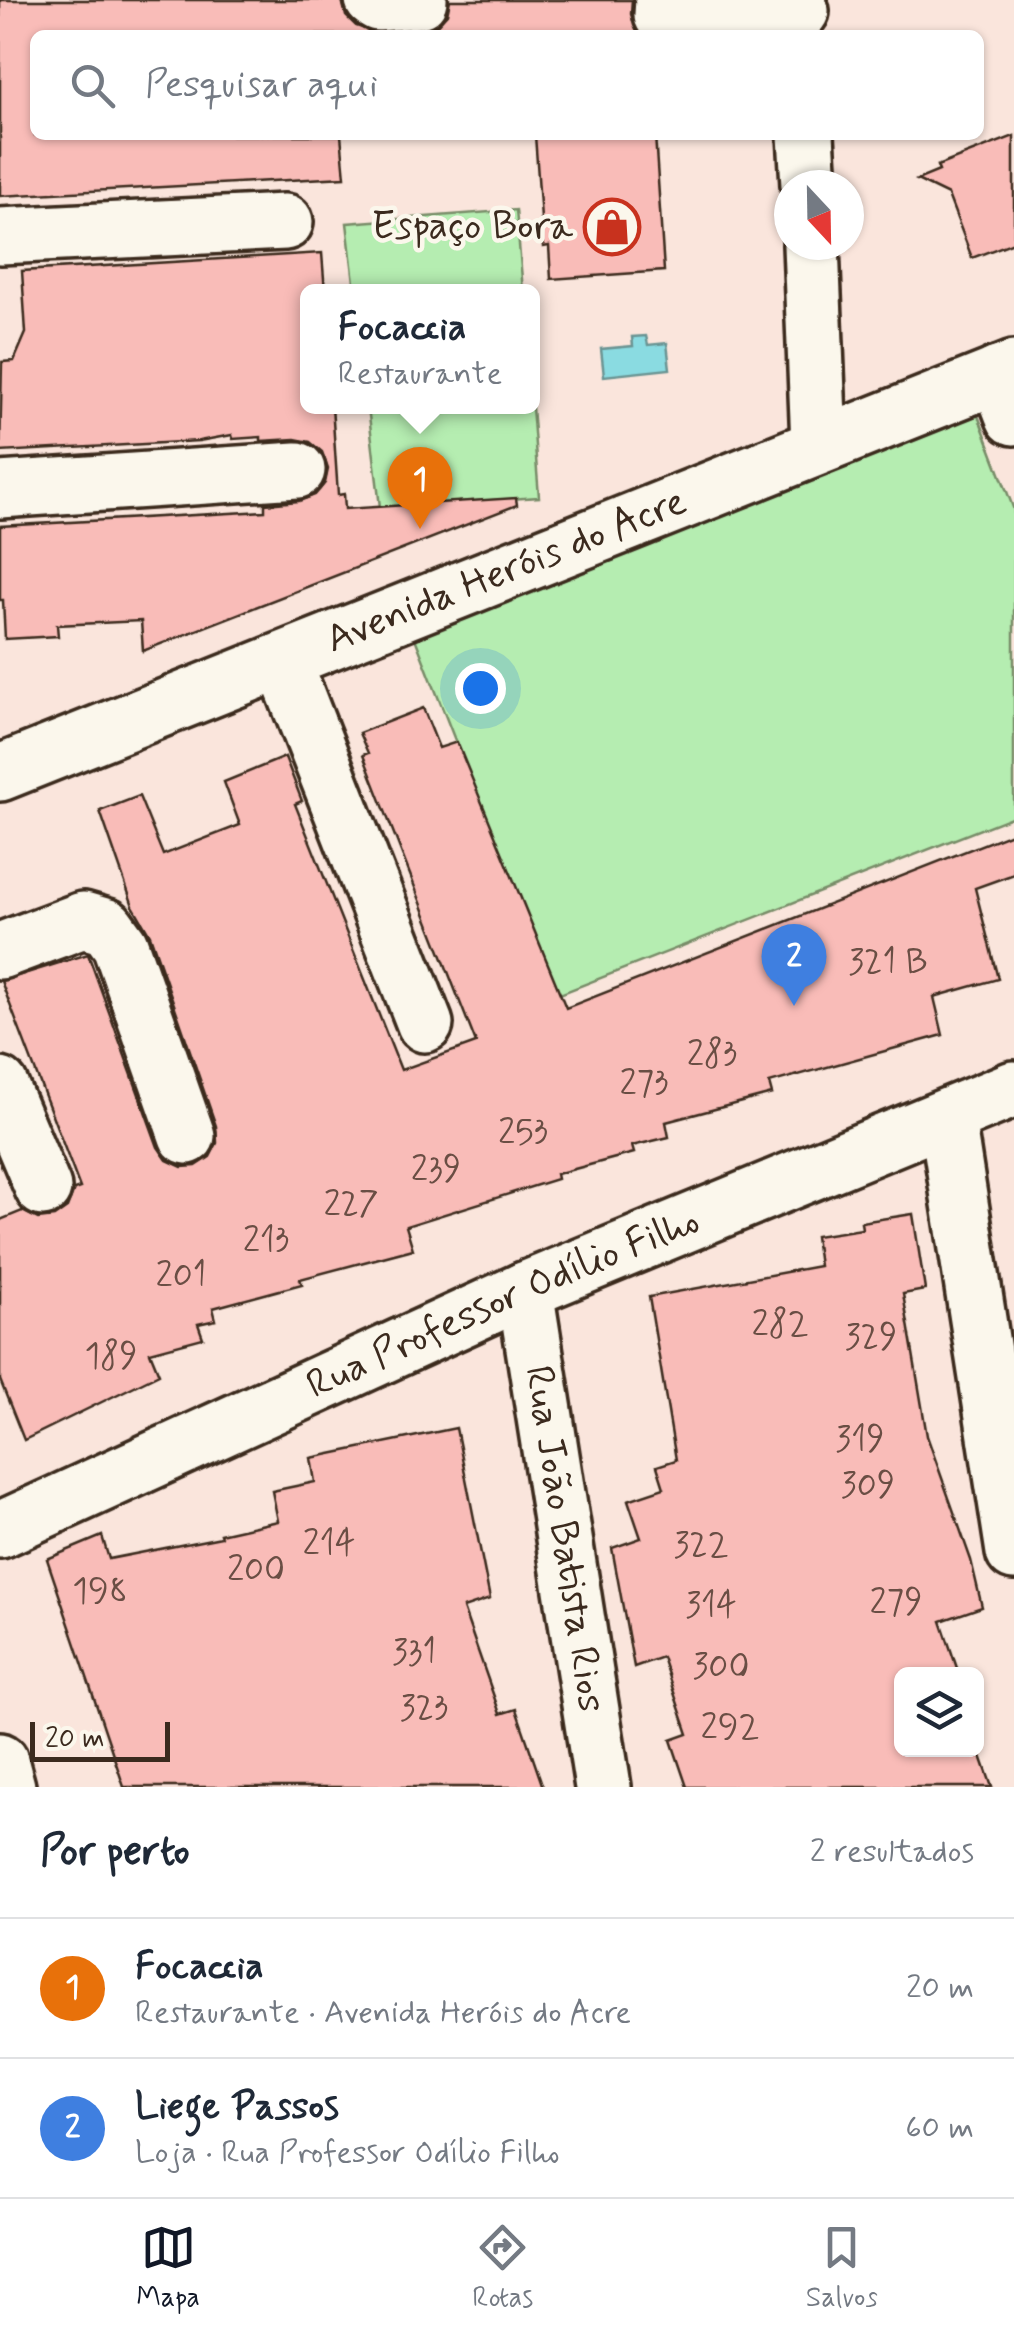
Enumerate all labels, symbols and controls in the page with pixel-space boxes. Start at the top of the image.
search box [30,30,984,140]
icon: search [65,58,120,113]
text: Pesquisar aqui [145,61,378,110]
north arrow [774,170,864,260]
shop icon: Espaço Bora [582,197,642,257]
place label: Espaço Bora [371,201,574,253]
popup [300,284,540,414]
text: Focaccia [338,304,466,353]
text: Restaurante [338,353,502,395]
pin: 1 [388,446,452,529]
street label: Avenida Heróis do Acre [318,476,694,666]
your location [455,663,506,714]
pin: 2 [762,924,826,1006]
house number: 321 B [848,940,928,986]
house number: 283 [687,1032,737,1078]
house number: 273 [619,1061,669,1107]
house number: 253 [498,1110,548,1156]
house number: 239 [411,1147,461,1193]
house number: 227 [323,1182,379,1228]
street label: Rua Professor Odílio Filho [299,1195,707,1412]
house number: 213 [243,1218,289,1264]
house number: 201 [156,1253,206,1299]
house number: 282 [751,1302,809,1348]
house number: 329 [845,1315,897,1361]
house number: 189 [84,1334,138,1380]
street label: Rua João Batista Rios [511,1362,617,1716]
house number: 319 [835,1417,885,1463]
house number: 309 [841,1463,895,1509]
house number: 214 [303,1521,355,1567]
house number: 322 [673,1523,729,1569]
house number: 200 [227,1547,285,1593]
house number: 198 [72,1569,128,1615]
house number: 279 [869,1580,923,1626]
house number: 314 [685,1583,737,1629]
house number: 331 [392,1630,436,1676]
house number: 300 [693,1644,749,1690]
map controls [894,1667,984,1757]
button: layers [894,1667,984,1757]
house number: 323 [400,1686,448,1732]
house number: 292 [701,1705,759,1751]
scale bar [30,1717,170,1762]
text: 20 m [45,1721,105,1758]
text: Por perto [40,1825,190,1880]
text: 2 resultados [810,1831,974,1873]
text: Focaccia [135,1943,264,1992]
text: 1 [65,1967,80,2009]
text: 20 m [906,1967,974,2009]
text: Restaurante · Avenida Heróis do Acre [135,1992,631,2034]
text: Liege Passos [135,2083,339,2132]
text: 2 [65,2107,80,2149]
text: 60 m [905,2107,974,2149]
text: Loja · Rua Professor Odílio Filho [135,2132,560,2174]
tab: Mapa [136,2220,200,2317]
tab: Rotas [472,2220,533,2317]
tab: Salvos [806,2220,878,2317]

